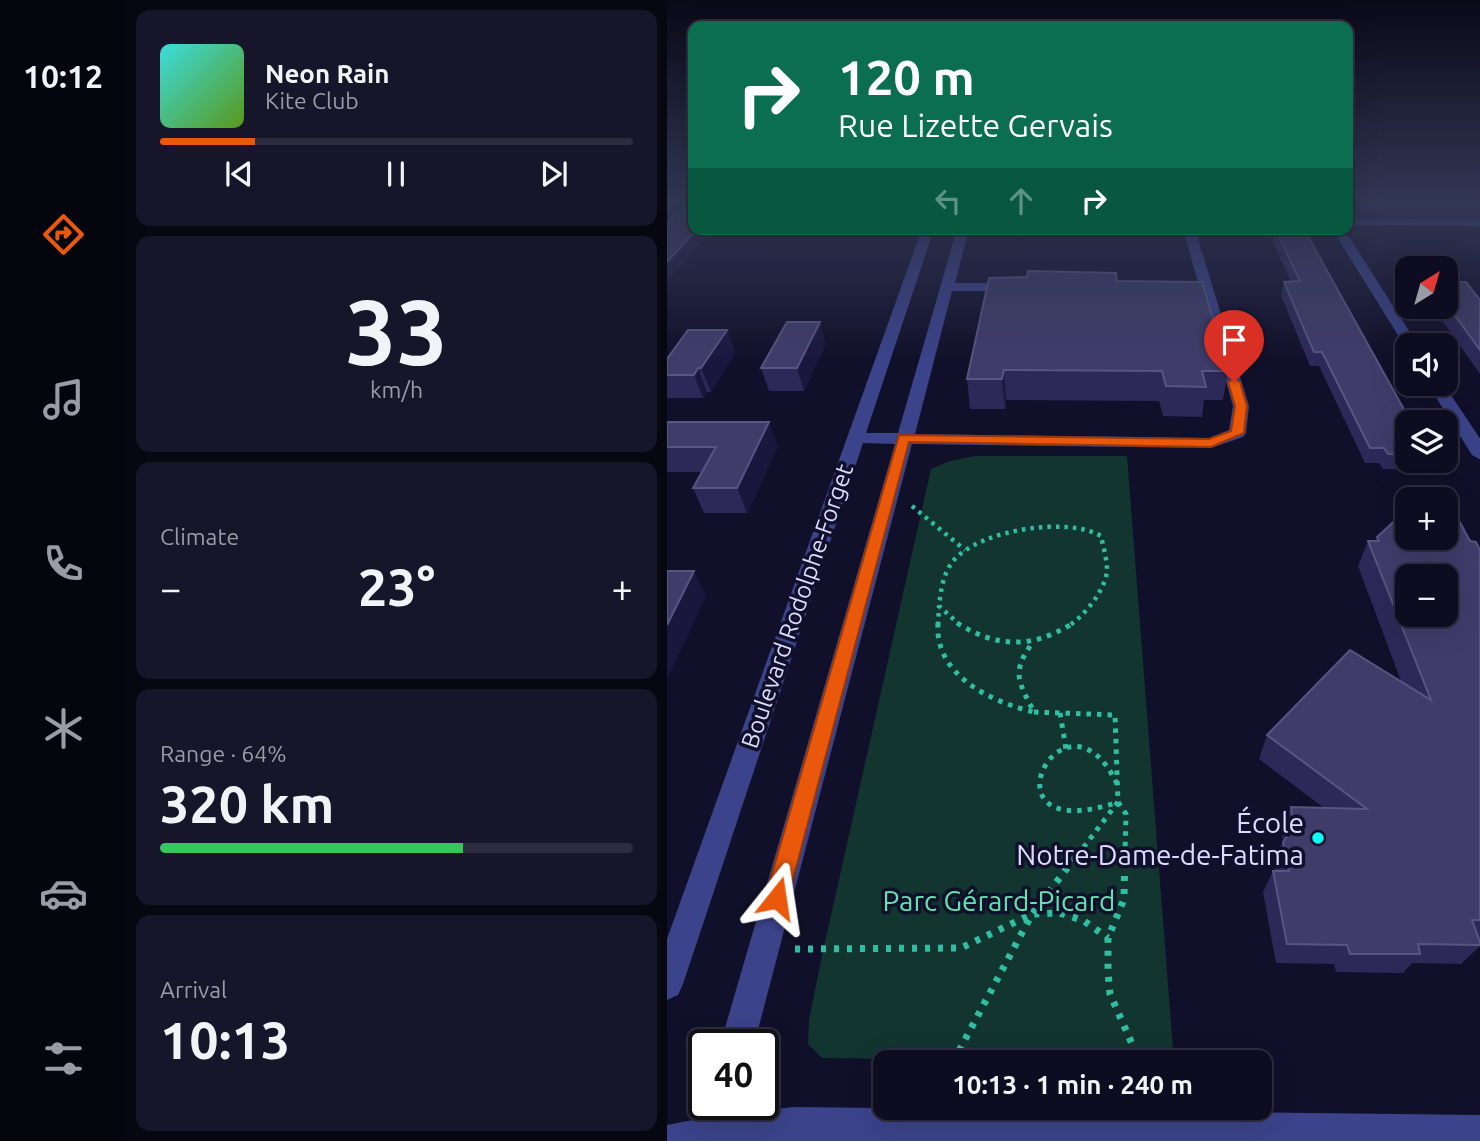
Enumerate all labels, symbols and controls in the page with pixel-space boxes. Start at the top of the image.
icon: right [723,49,814,140]
text: 120 m [838,49,975,104]
text: 10:12 [23,58,103,94]
text: Neon Rain [265,59,390,88]
text: Kite Club [265,88,359,113]
text: Rue Lizette Gervais [838,107,1113,143]
icon: previous [220,155,258,193]
icon: pause [377,155,415,193]
icon: next [535,155,573,193]
icon: left [929,182,967,220]
icon: ahead [1002,182,1040,220]
icon: right [1075,182,1113,220]
icon: directions [39,210,88,259]
north arrow [1395,256,1458,318]
map controls [1395,256,1458,627]
text: 33 [345,280,448,382]
pin [1204,310,1264,382]
icon: arrive [1215,321,1253,359]
button: sound [1395,333,1458,396]
icon: music [39,375,88,424]
text: km/h [370,377,423,402]
button: layers [1395,410,1458,473]
street label: Boulevard Rodolphe-Forget [736,460,859,752]
button: + [1395,487,1458,550]
text: Climate [160,524,239,549]
icon: phone [39,539,88,588]
text: 23° [358,558,435,616]
button: − [1395,564,1458,627]
text: − [160,567,181,609]
text: + [612,567,633,609]
icon: climate [39,704,88,753]
text: Range · 64% [160,741,287,766]
text: 320 km [160,775,334,833]
place label: École Notre-Dame-de-Fatima [1016,806,1304,870]
marker: École Notre-Dame-de-Fatima [1310,830,1326,846]
position arrow [740,861,814,935]
icon: car [39,869,88,918]
park label: Parc Gérard-Picard [883,885,1115,916]
text: Arrival [160,977,227,1002]
text: 10:13 [160,1011,290,1069]
speed limit sign: 40 [688,1029,779,1120]
icon: filters [39,1034,88,1083]
text: 10:13 · 1 min · 240 m [952,1070,1193,1099]

